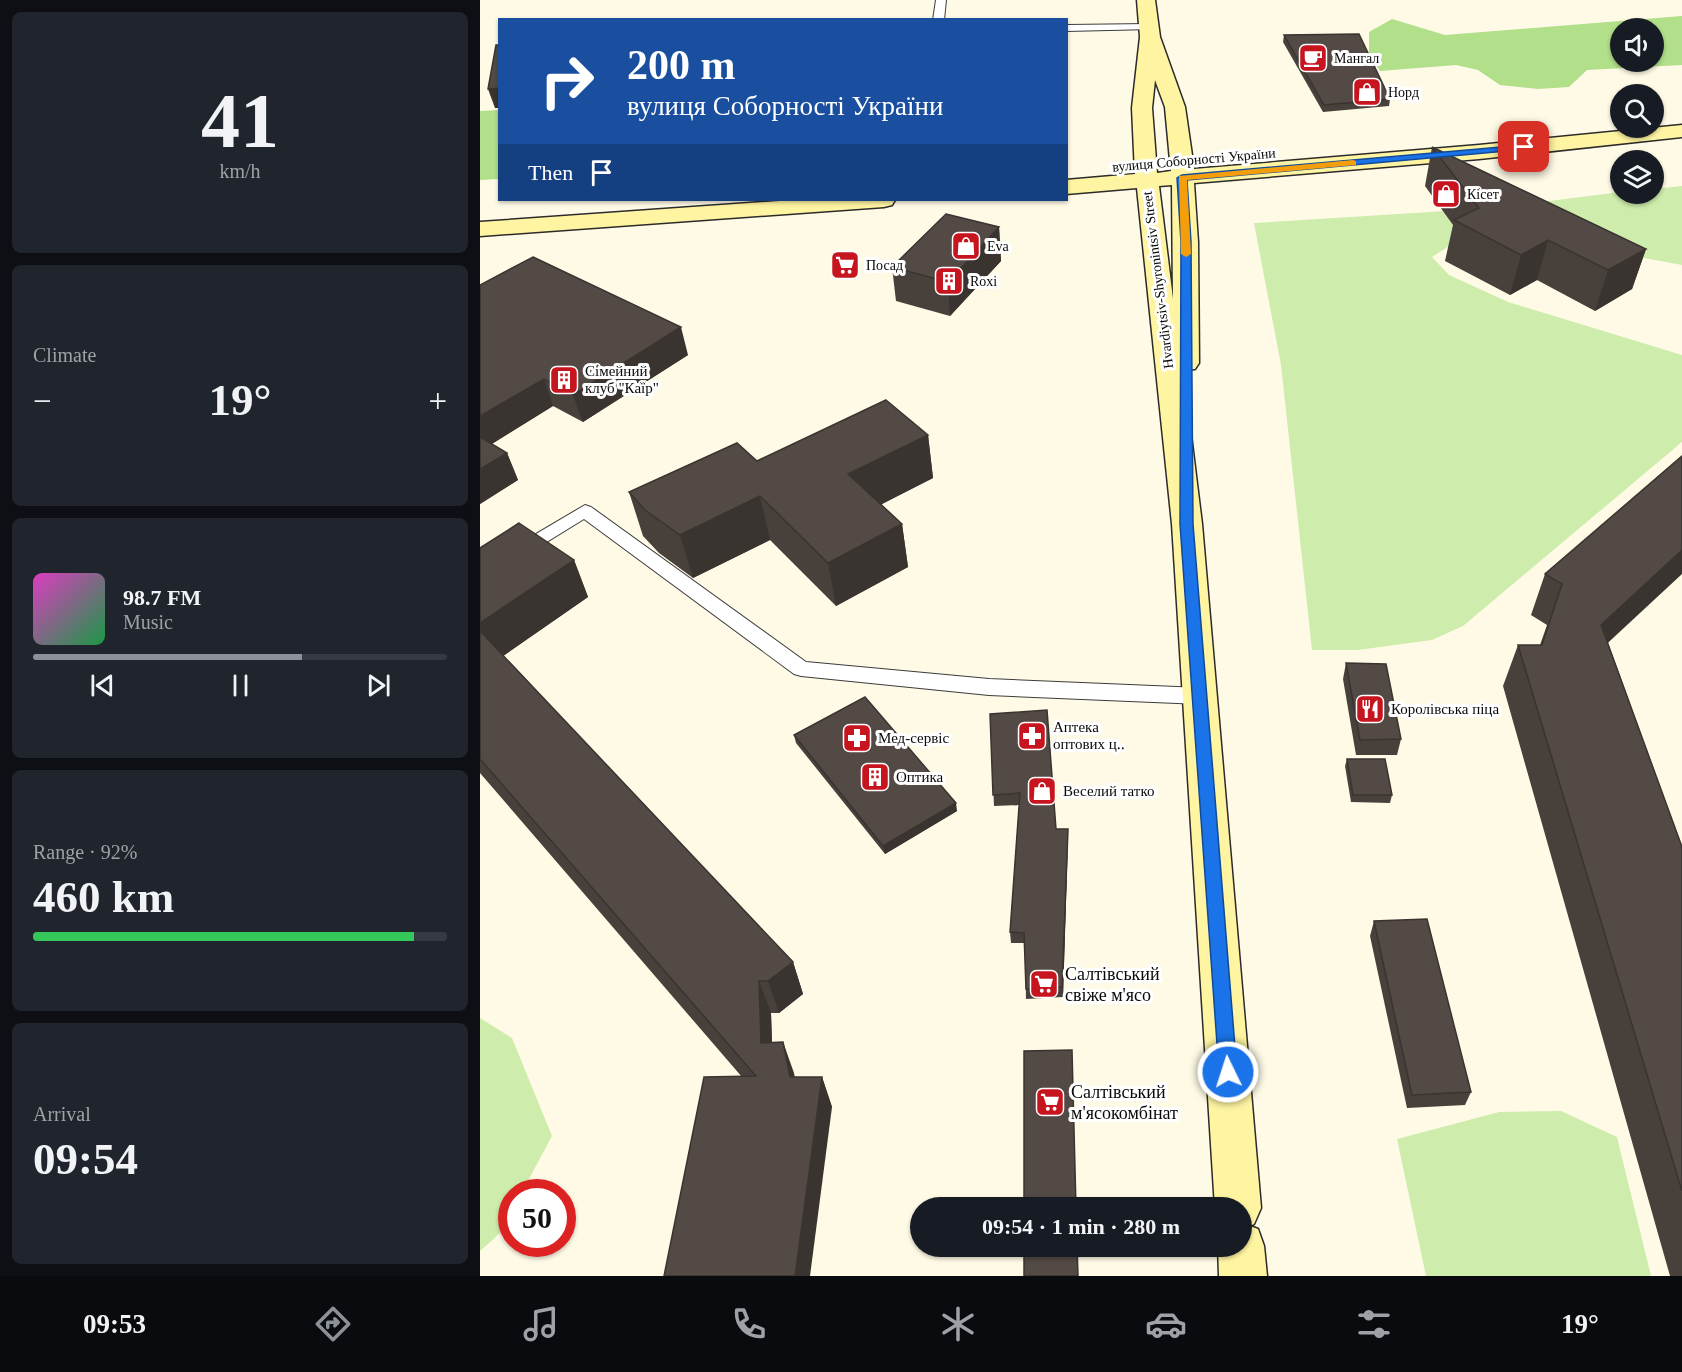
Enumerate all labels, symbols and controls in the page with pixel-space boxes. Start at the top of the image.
map controls [1610,18,1664,204]
button: sound [1610,18,1664,72]
icon: right [528,42,606,120]
text: 200 m [627,42,736,88]
cafe icon: Мангал [1297,42,1329,74]
place label: Мангал [1334,51,1379,66]
shop icon: Норд [1351,76,1383,108]
text: 41 [201,77,279,164]
button: search [1610,84,1664,138]
place label: Норд [1388,85,1419,100]
text: вулиця Соборності України [627,91,943,121]
pin [1498,121,1549,172]
icon: arrive [1507,130,1540,163]
street label: вулиця Соборності України [1112,145,1277,175]
button: layers [1610,150,1664,204]
icon: arrive [585,156,618,189]
text: km/h [219,160,261,182]
text: Then [528,160,573,185]
shop icon: Кісет [1430,178,1462,210]
place label: Кісет [1467,187,1499,202]
street label: Hvardiytsiv-Shyronintsiv Street [1140,190,1176,369]
shop icon: Eva [950,230,982,262]
place label: Eva [987,239,1010,254]
supermarket icon: Посад [829,249,861,281]
place label: Посад [866,258,903,273]
building icon: Roxi [933,265,965,297]
place label: Roxi [970,274,997,289]
text: Climate [33,344,96,366]
place label: Сімейний клуб "Каїр" [585,363,659,396]
building icon: Сімейний клуб "Каїр" [548,364,580,396]
text: 19° [209,375,272,425]
text: − [33,383,52,419]
text: + [428,383,447,419]
text: 98.7 FM [123,585,201,610]
text: Music [123,611,173,633]
icon: previous [86,669,119,702]
icon: pause [224,669,257,702]
icon: next [362,669,395,702]
restaurant icon: Королівська піца [1354,693,1386,725]
place label: Королівська піца [1391,701,1499,717]
place label: Аптека оптових ц‥ [1053,719,1125,752]
pharmacy icon: Аптека оптових ц‥ [1016,720,1048,752]
pharmacy icon: Мед-сервіс [841,722,873,754]
place label: Мед-сервіс [878,730,949,746]
building icon: Оптика [859,761,891,793]
place label: Оптика [896,769,944,785]
shop icon: Веселий татко [1026,775,1058,807]
place label: Веселий татко [1063,783,1154,799]
text: Range · 92% [33,841,137,863]
text: 460 km [33,872,174,922]
place label: Салтівський свіже м'ясо [1065,964,1160,1005]
supermarket icon: Салтівський свіже м'ясо [1028,968,1060,1000]
position arrow [1196,1040,1260,1104]
place label: Салтівський м'ясокомбінат [1071,1082,1178,1123]
supermarket icon: Салтівський м'ясокомбінат [1034,1086,1066,1118]
text: Arrival [33,1103,91,1125]
text: 09:54 [33,1134,138,1184]
speed limit sign: 50 [498,1179,576,1257]
text: 09:54 · 1 min · 280 m [982,1214,1180,1239]
icon: directions [312,1303,354,1345]
icon: music [520,1303,562,1345]
icon: phone [728,1303,770,1345]
icon: climate [937,1303,979,1345]
icon: car [1145,1303,1187,1345]
icon: filters [1353,1303,1395,1345]
text: 09:53 [83,1309,146,1339]
text: 19° [1561,1309,1599,1339]

